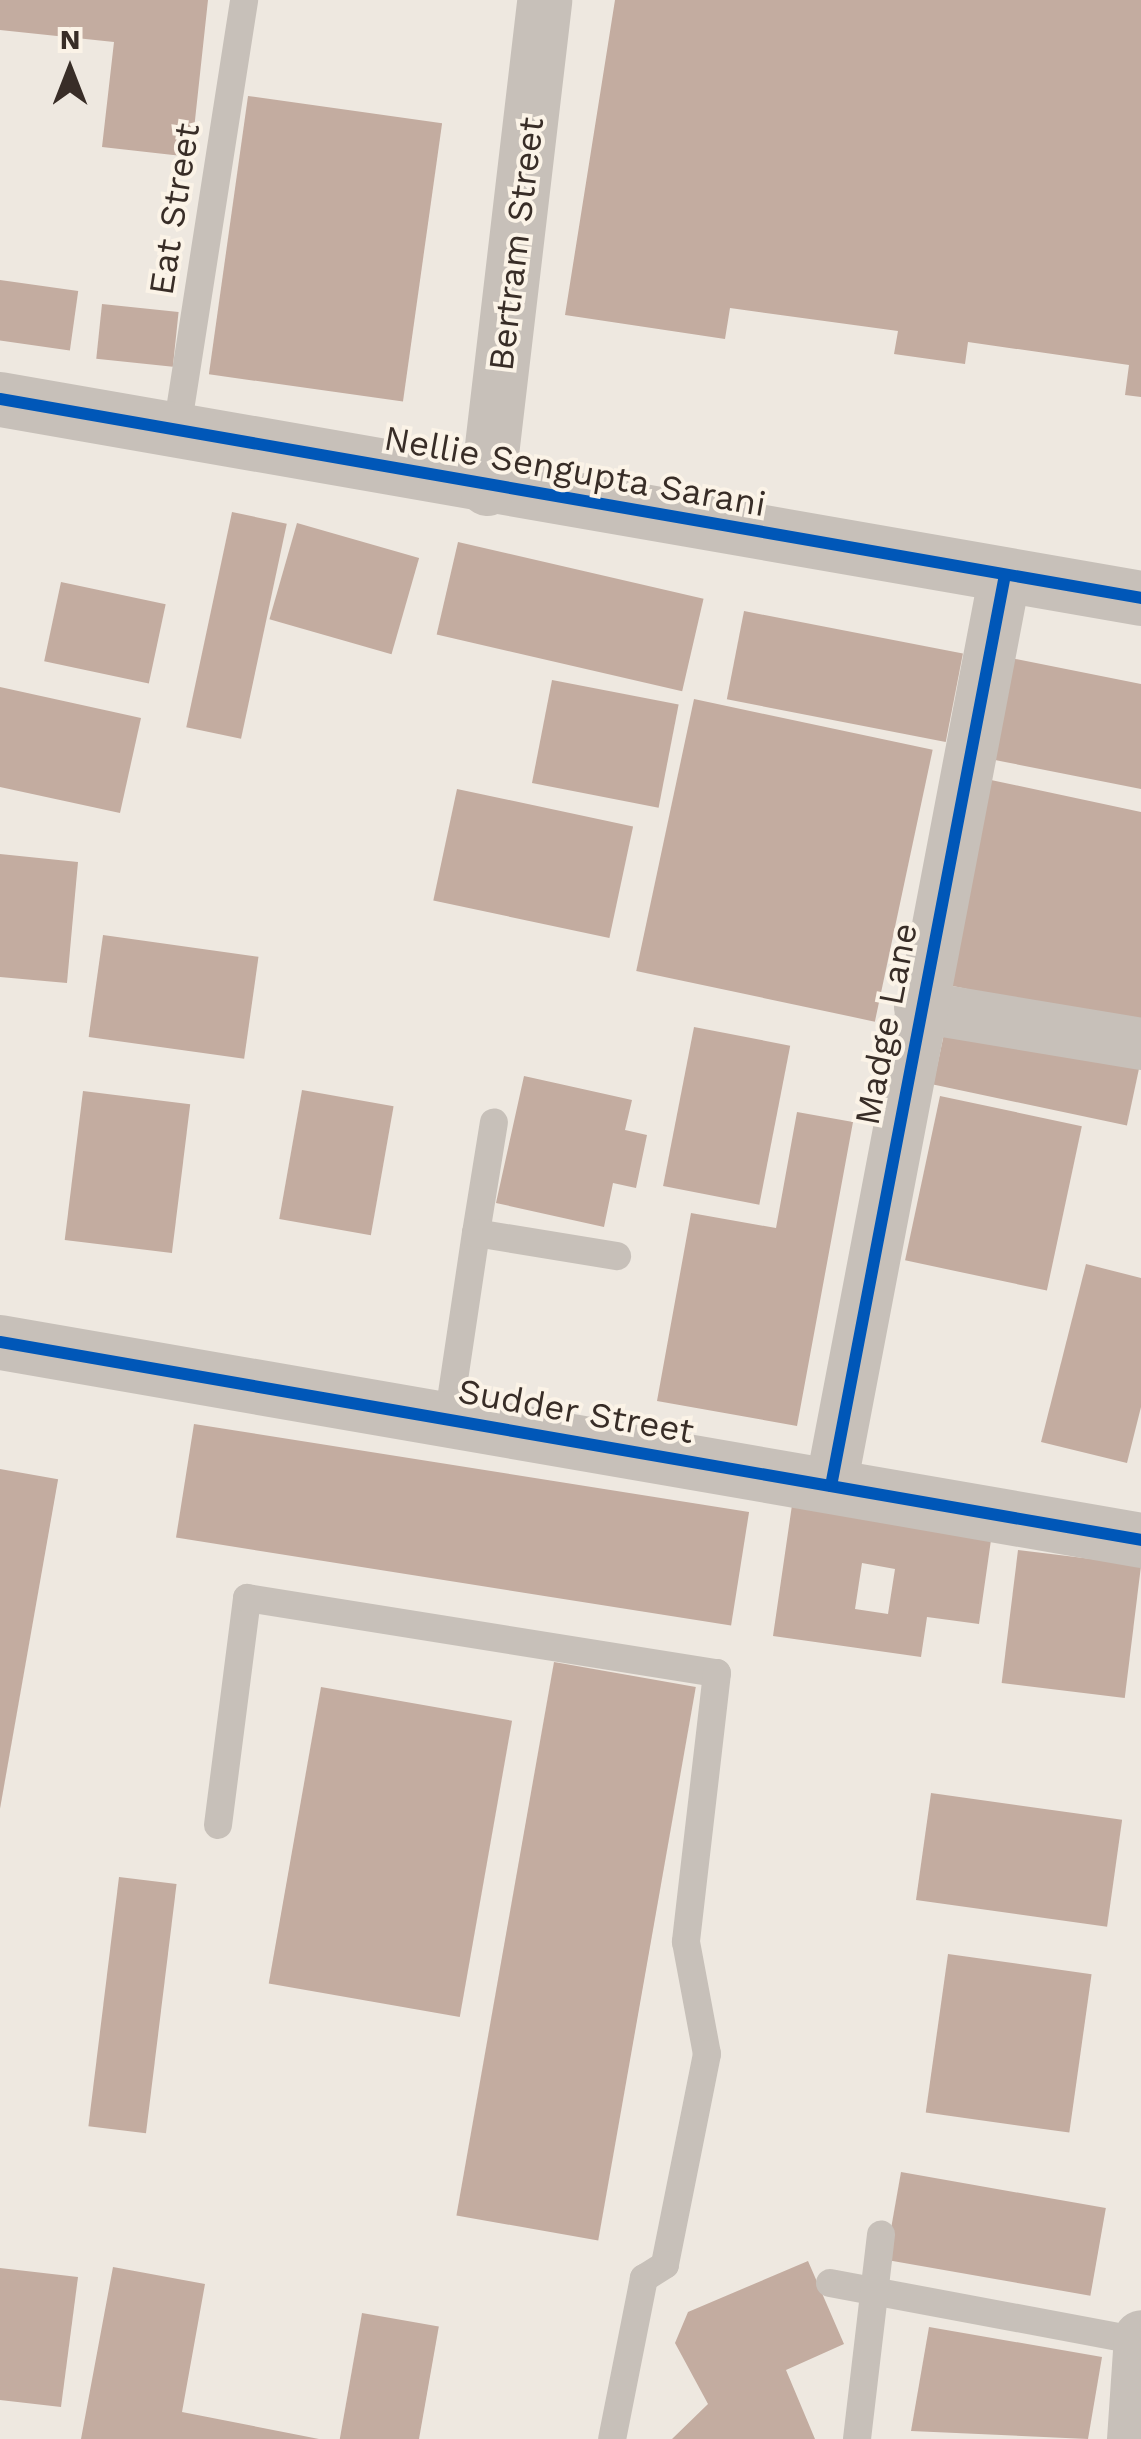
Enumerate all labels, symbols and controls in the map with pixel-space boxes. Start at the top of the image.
north arrow [20,20,120,120]
text: N [60,23,80,56]
street label: Bertram Street [480,115,552,373]
street label: Eat Street [140,120,208,298]
street label: Nellie Sengupta Sarani [381,417,769,525]
street label: Madge Lane [846,919,926,1129]
street label: Sudder Street [454,1370,698,1452]

